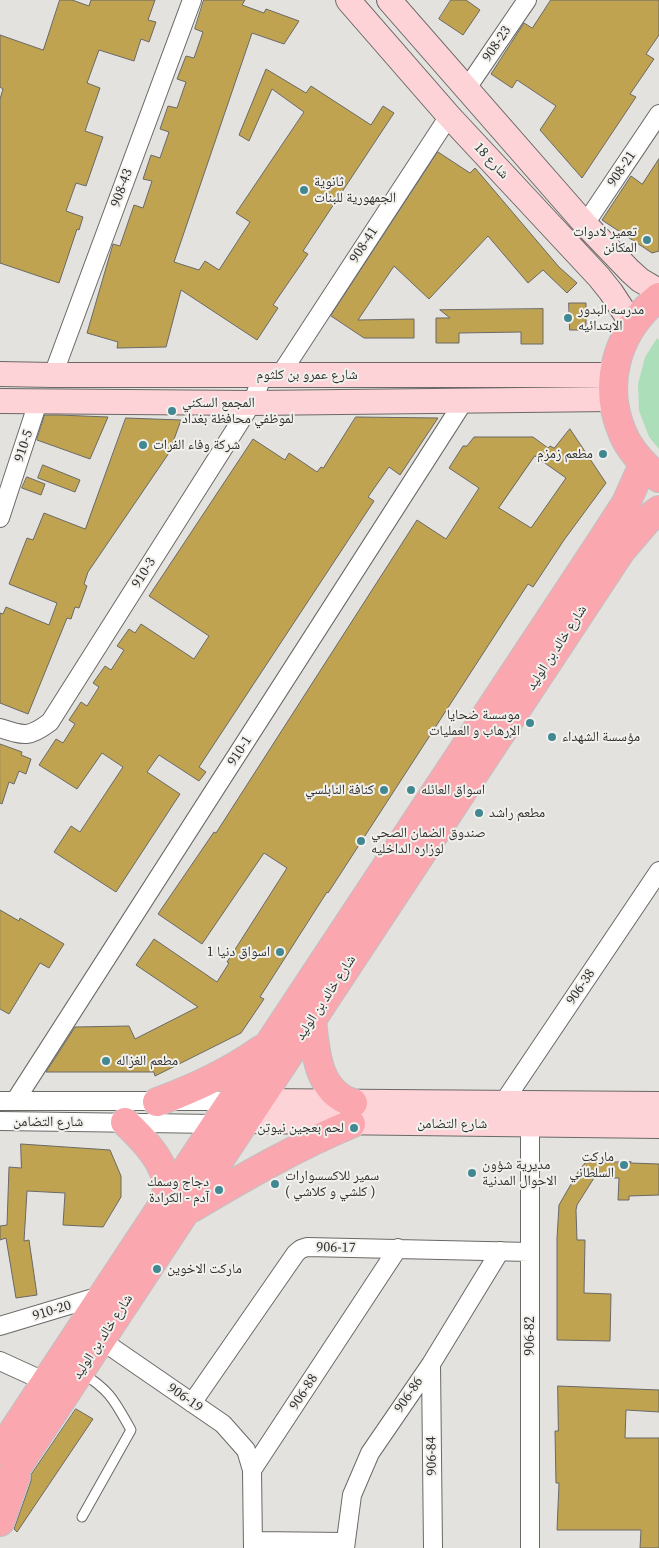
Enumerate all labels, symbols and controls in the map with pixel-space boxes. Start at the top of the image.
street label: 908-23 [479,23,515,65]
street label: شارع 18 [470,139,512,183]
street label: 908-21 [604,148,640,190]
street label: 908-43 [107,167,137,209]
place label: ثانوية الجمهورية للبنات [314,174,396,206]
marker: ثانوية الجمهورية للبنات [298,184,310,196]
street label: 908-41 [346,224,382,266]
place label: تعمير لادوات المكائن [573,224,637,256]
marker: تعمير لادوات المكائن [641,234,653,246]
place label: مدرسه البدور الابتدائيه [578,302,644,334]
marker: مدرسه البدور الابتدائيه [562,312,574,324]
street label: شارع عمرو بن كلثوم [256,367,358,383]
place label: المجمع السكني لموظفي محافظة بغداد [182,395,294,428]
marker: المجمع السكني لموظفي محافظة بغداد [166,405,178,417]
street label: 910-5 [11,428,37,464]
place label: شركة وفاء الفرات [153,437,240,453]
marker: شركة وفاء الفرات [137,439,149,451]
place label: مطعم زمزم [537,446,593,462]
marker: مطعم زمزم [597,448,609,460]
street label: 910-3 [128,555,160,591]
street label: شارع خالد بن الوليد [523,602,591,694]
place label: موسسة ضحايا الإرهاب و العمليات [429,707,520,740]
marker: موسسة ضحايا الإرهاب و العمليات [524,717,536,729]
place label: مؤسسة الشهداء [562,729,640,745]
marker: مؤسسة الشهداء [546,731,558,743]
street label: 910-1 [224,733,256,769]
place label: كنافة النابلسي [305,782,374,798]
place label: اسواق العائله [421,782,485,798]
marker: كنافة النابلسي [378,784,390,796]
marker: اسواق العائله [405,784,417,796]
place label: مطعم راشد [489,805,545,821]
marker: مطعم راشد [473,807,485,819]
place label: صندوق الضمان الصحي لوزاره الداخليه [371,825,486,858]
marker: صندوق الضمان الصحي لوزاره الداخليه [355,835,367,847]
place label: اسواق دنيا 1 [207,944,270,960]
marker: اسواق دنيا 1 [274,946,286,958]
street label: شارع خالد بن الوليد [292,952,360,1044]
street label: 906-38 [563,966,599,1008]
place label: مطعم الغزاله [116,1053,178,1069]
marker: مطعم الغزاله [100,1055,112,1067]
street label: شارع التضامن [13,1114,83,1130]
street label: شارع التضامن [417,1116,487,1132]
place label: لحم بعجين نيوتن [257,1120,344,1136]
marker: لحم بعجين نيوتن [348,1122,360,1134]
place label: ماركت السلطاني [569,1149,614,1182]
place label: مديرية شؤون الاحوال المدنية [482,1157,557,1190]
marker: ماركت السلطاني [618,1159,630,1171]
marker: مديرية شؤون الاحوال المدنية [466,1167,478,1179]
place label: سمير للاكسسوارات ( كلشي و كلاشي ) [285,1168,379,1200]
place label: دجاج وسمك آدم - الكرادة [147,1174,209,1206]
marker: سمير للاكسسوارات ( كلشي و كلاشي ) [269,1178,281,1190]
marker: دجاج وسمك آدم - الكرادة [213,1184,225,1196]
street label: 906-17 [316,1239,356,1257]
place label: ماركت الاخوين [167,1261,242,1277]
marker: ماركت الاخوين [151,1263,163,1275]
street label: شارع خالد بن الوليد [69,1291,137,1383]
street label: 910-20 [31,1297,73,1325]
street label: 906-82 [522,1316,538,1356]
street label: 906-88 [286,1371,322,1413]
street label: 906-86 [391,1374,427,1416]
street label: 906-19 [164,1380,206,1416]
street label: 906-84 [423,1436,441,1476]

